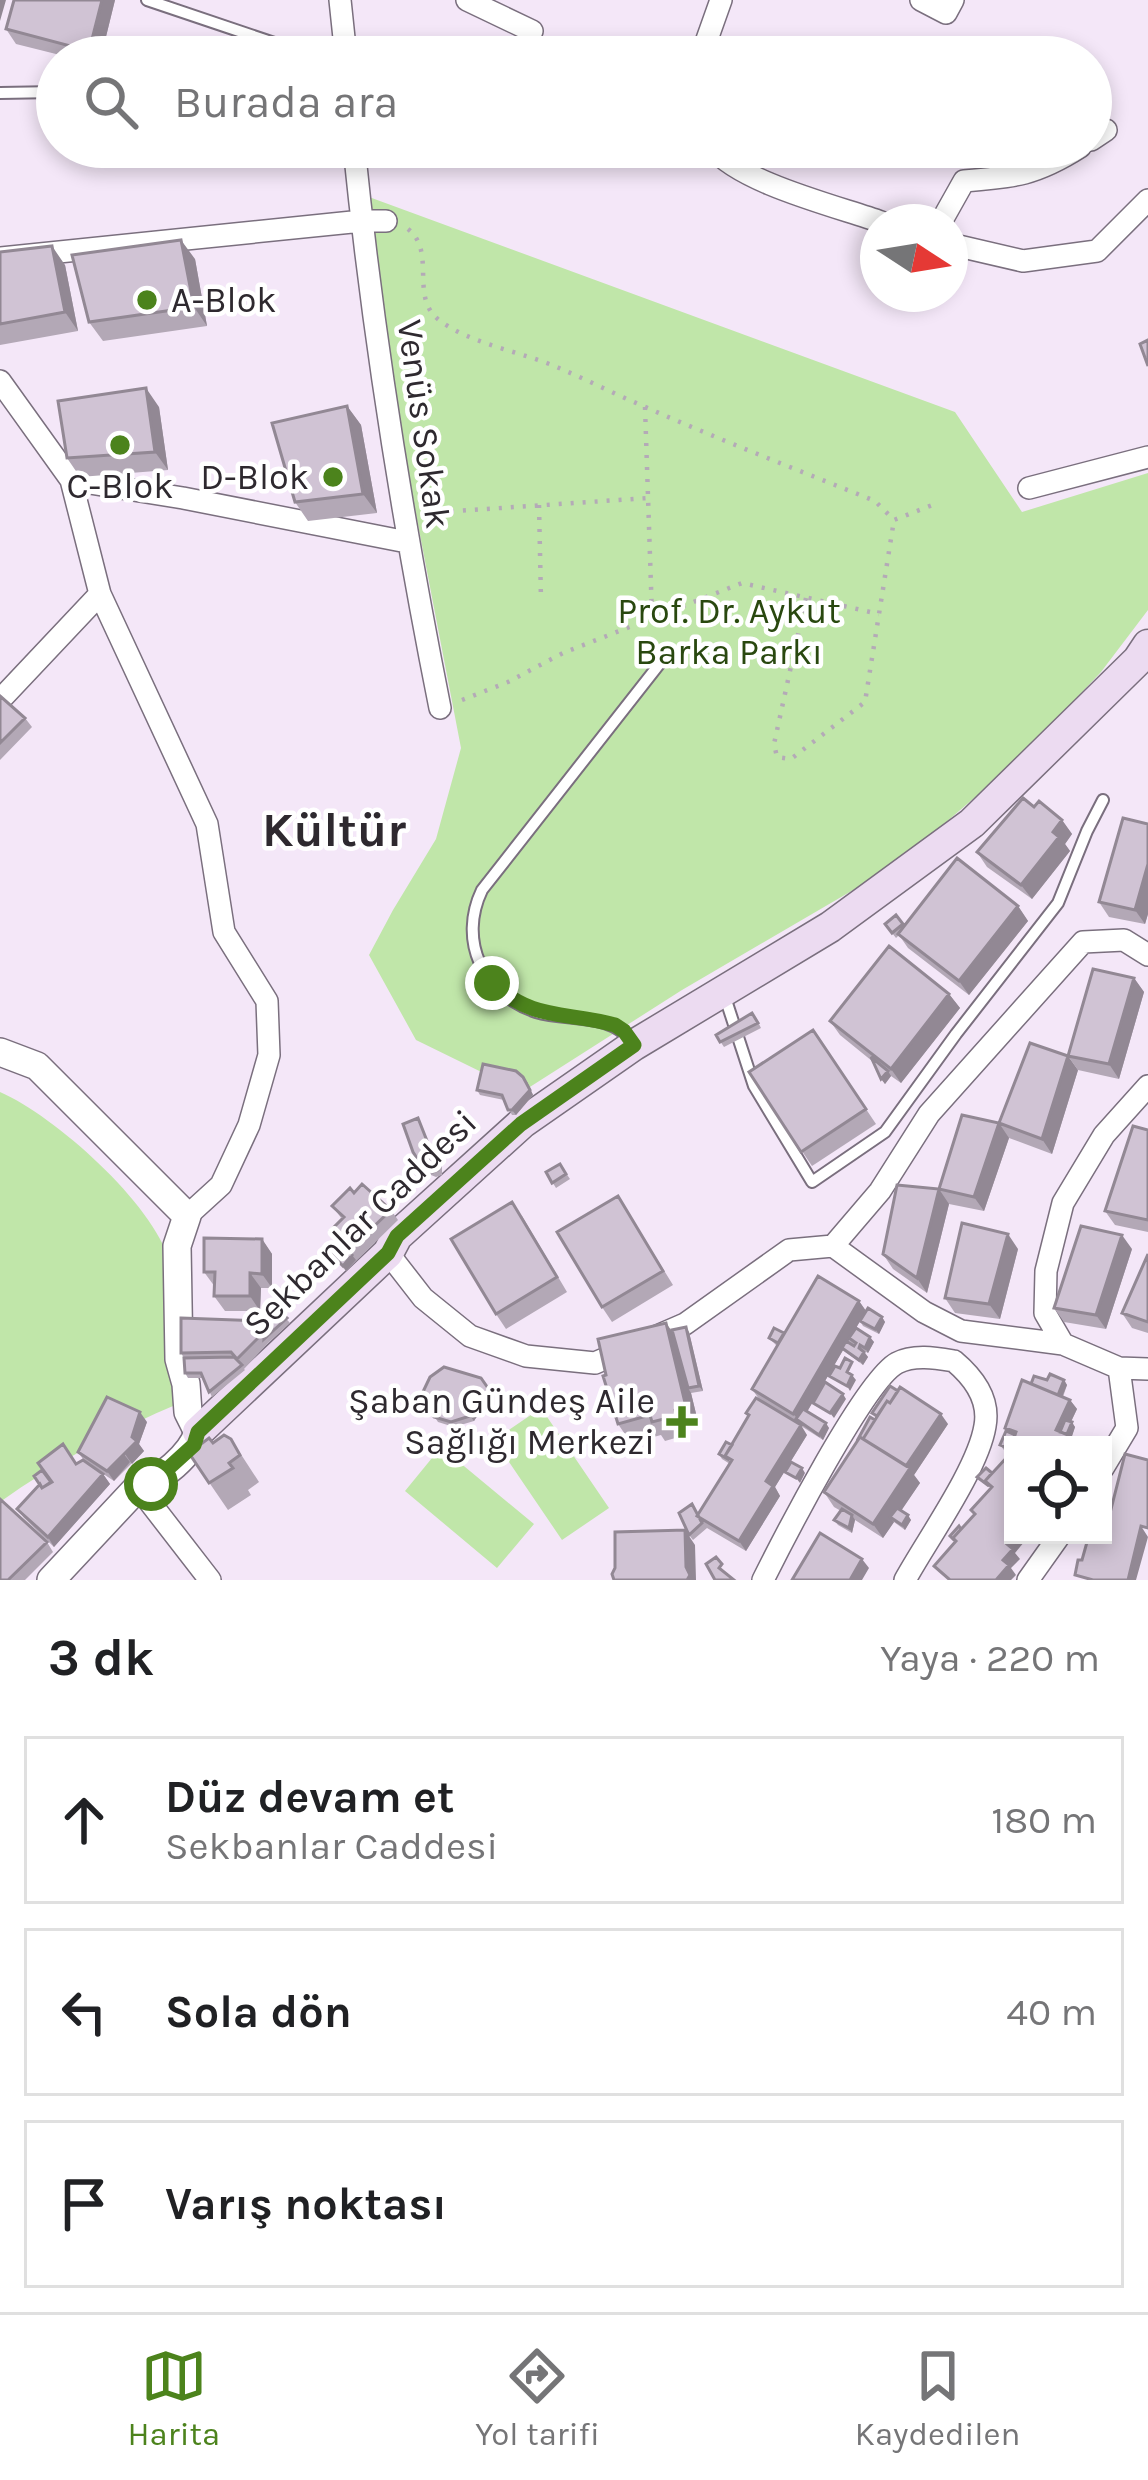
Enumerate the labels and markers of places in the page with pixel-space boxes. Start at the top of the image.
place label: A-Blok [171,279,277,321]
marker: A-Blok [134,287,160,313]
marker: C-Blok [107,432,133,458]
place label: D-Blok [200,456,309,498]
marker: D-Blok [320,464,346,490]
place label: C-Blok [66,465,174,507]
place label: Şaban Gündeş Aile Sağlığı Merkezi [348,1380,655,1463]
marker: Şaban Gündeş Aile Sağlığı Merkezi [666,1406,698,1438]

